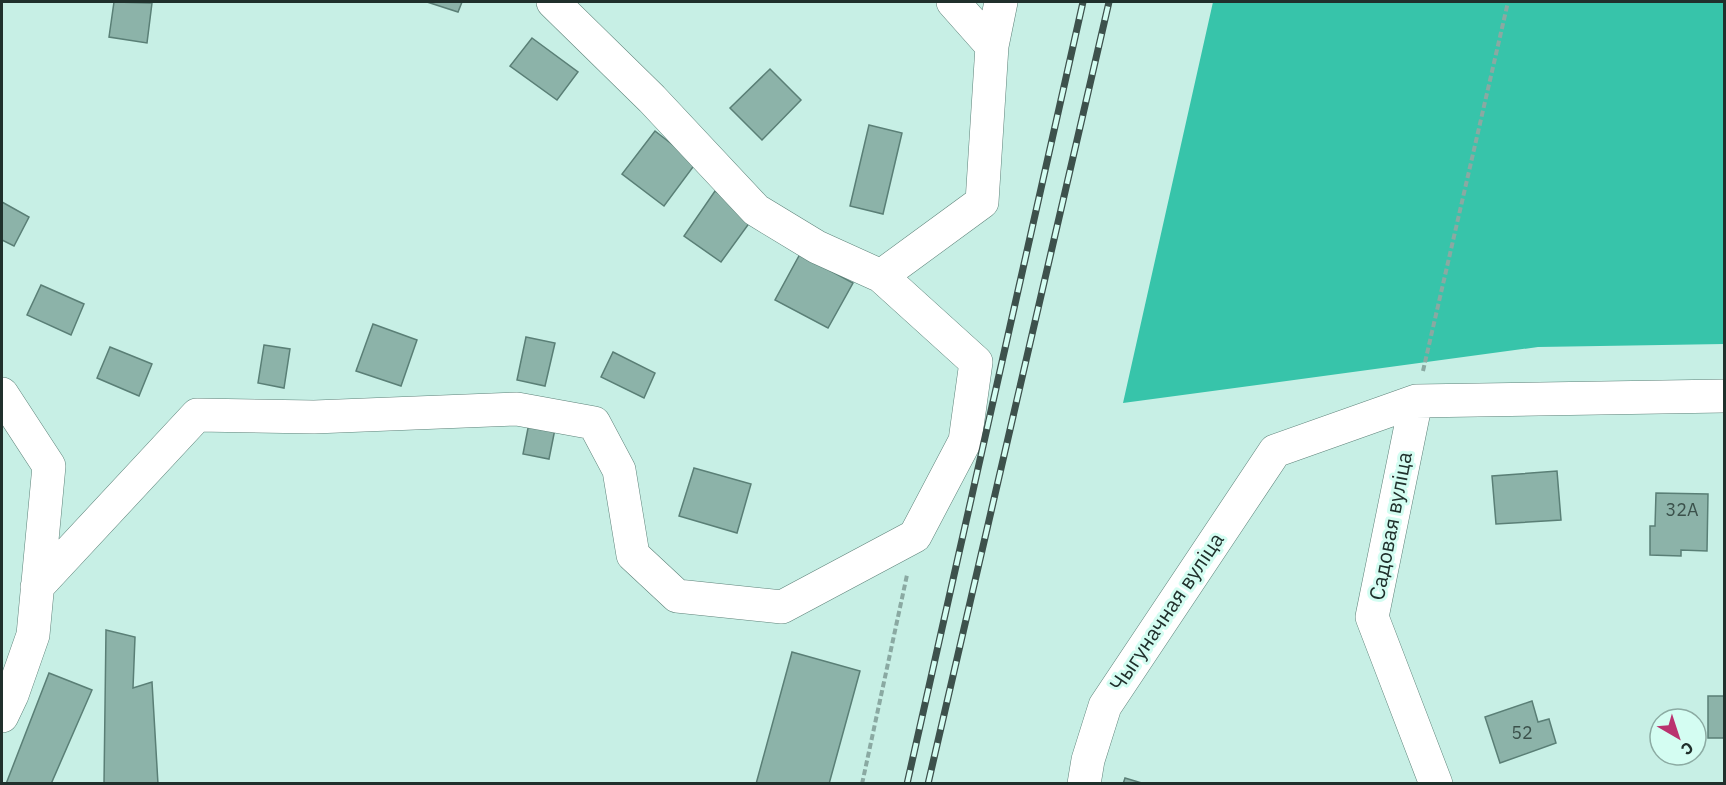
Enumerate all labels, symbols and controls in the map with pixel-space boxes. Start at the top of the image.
street label: Садовая вуліца [1362,449,1418,602]
house number: 32А [1665,498,1699,521]
street label: Чыгуначная вуліца [1103,527,1230,696]
north arrow [1648,707,1708,767]
house number: 52 [1511,721,1533,744]
text: С [1677,738,1698,760]

